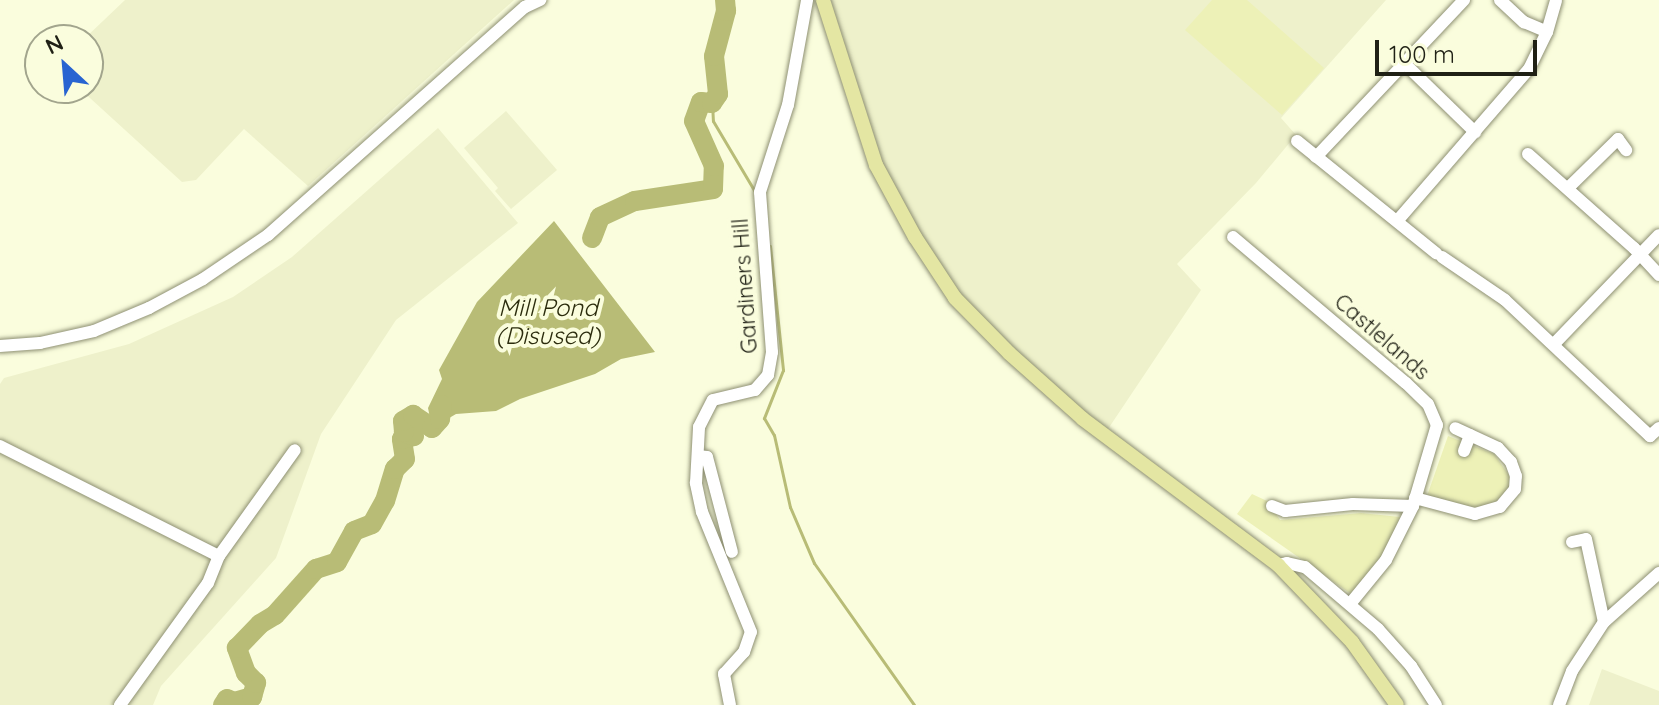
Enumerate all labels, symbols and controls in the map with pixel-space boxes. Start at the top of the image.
north arrow [24,24,104,104]
scale bar [1379,24,1541,74]
text: N [41,28,68,60]
text: 100 m [1389,39,1455,69]
street label: Gardiners Hill [727,217,763,355]
street label: Castlelands [1329,288,1435,386]
water label: Mill Pond (Disused) [496,294,600,350]

